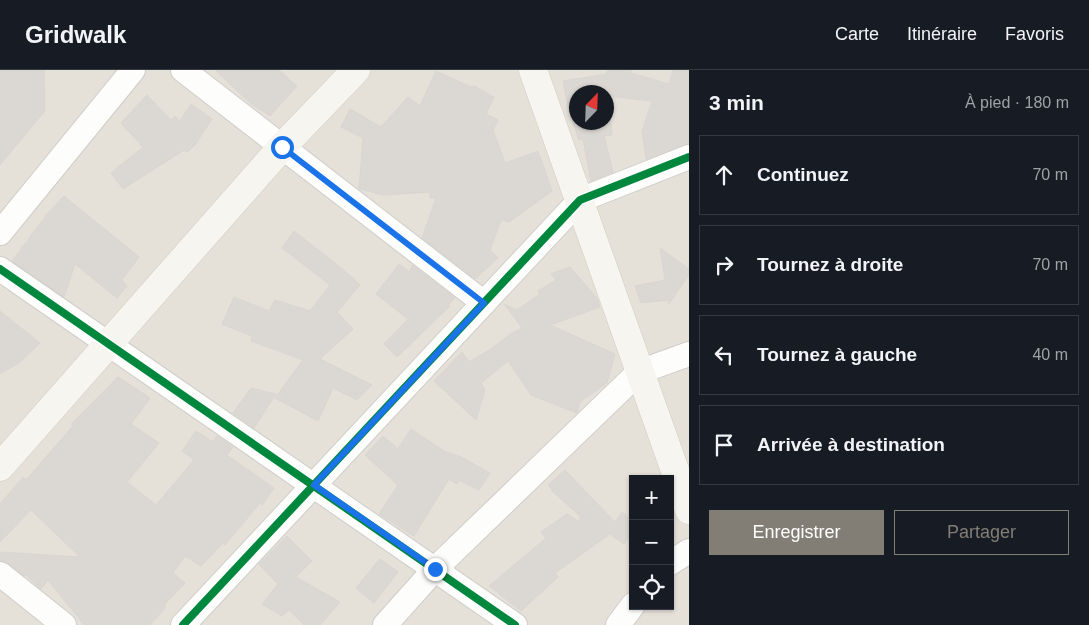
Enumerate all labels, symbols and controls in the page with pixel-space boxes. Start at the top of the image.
text: Gridwalk [25,21,126,48]
text: Carte [835,24,879,44]
text: Itinéraire [907,24,977,44]
text: Favoris [1005,24,1064,44]
north arrow [569,85,614,130]
text: 3 min [709,91,764,114]
text: À pied · 180 m [965,94,1069,111]
route start [271,136,294,159]
icon: ahead [710,161,738,189]
text: Continuez [757,164,849,185]
text: 70 m [1032,166,1068,183]
icon: right [710,251,738,279]
text: Tournez à droite [757,254,903,275]
text: 70 m [1032,256,1068,273]
icon: left [710,341,738,369]
text: Tournez à gauche [757,344,917,365]
text: 40 m [1032,346,1068,363]
icon: arrive [710,431,738,459]
text: Arrivée à destination [757,434,945,455]
map controls [629,475,674,610]
button: + [629,475,674,520]
button: Enregistrer [709,510,884,555]
button: Partager [894,510,1069,555]
button: − [629,520,674,565]
route end [424,558,447,581]
button: locate [629,565,674,610]

